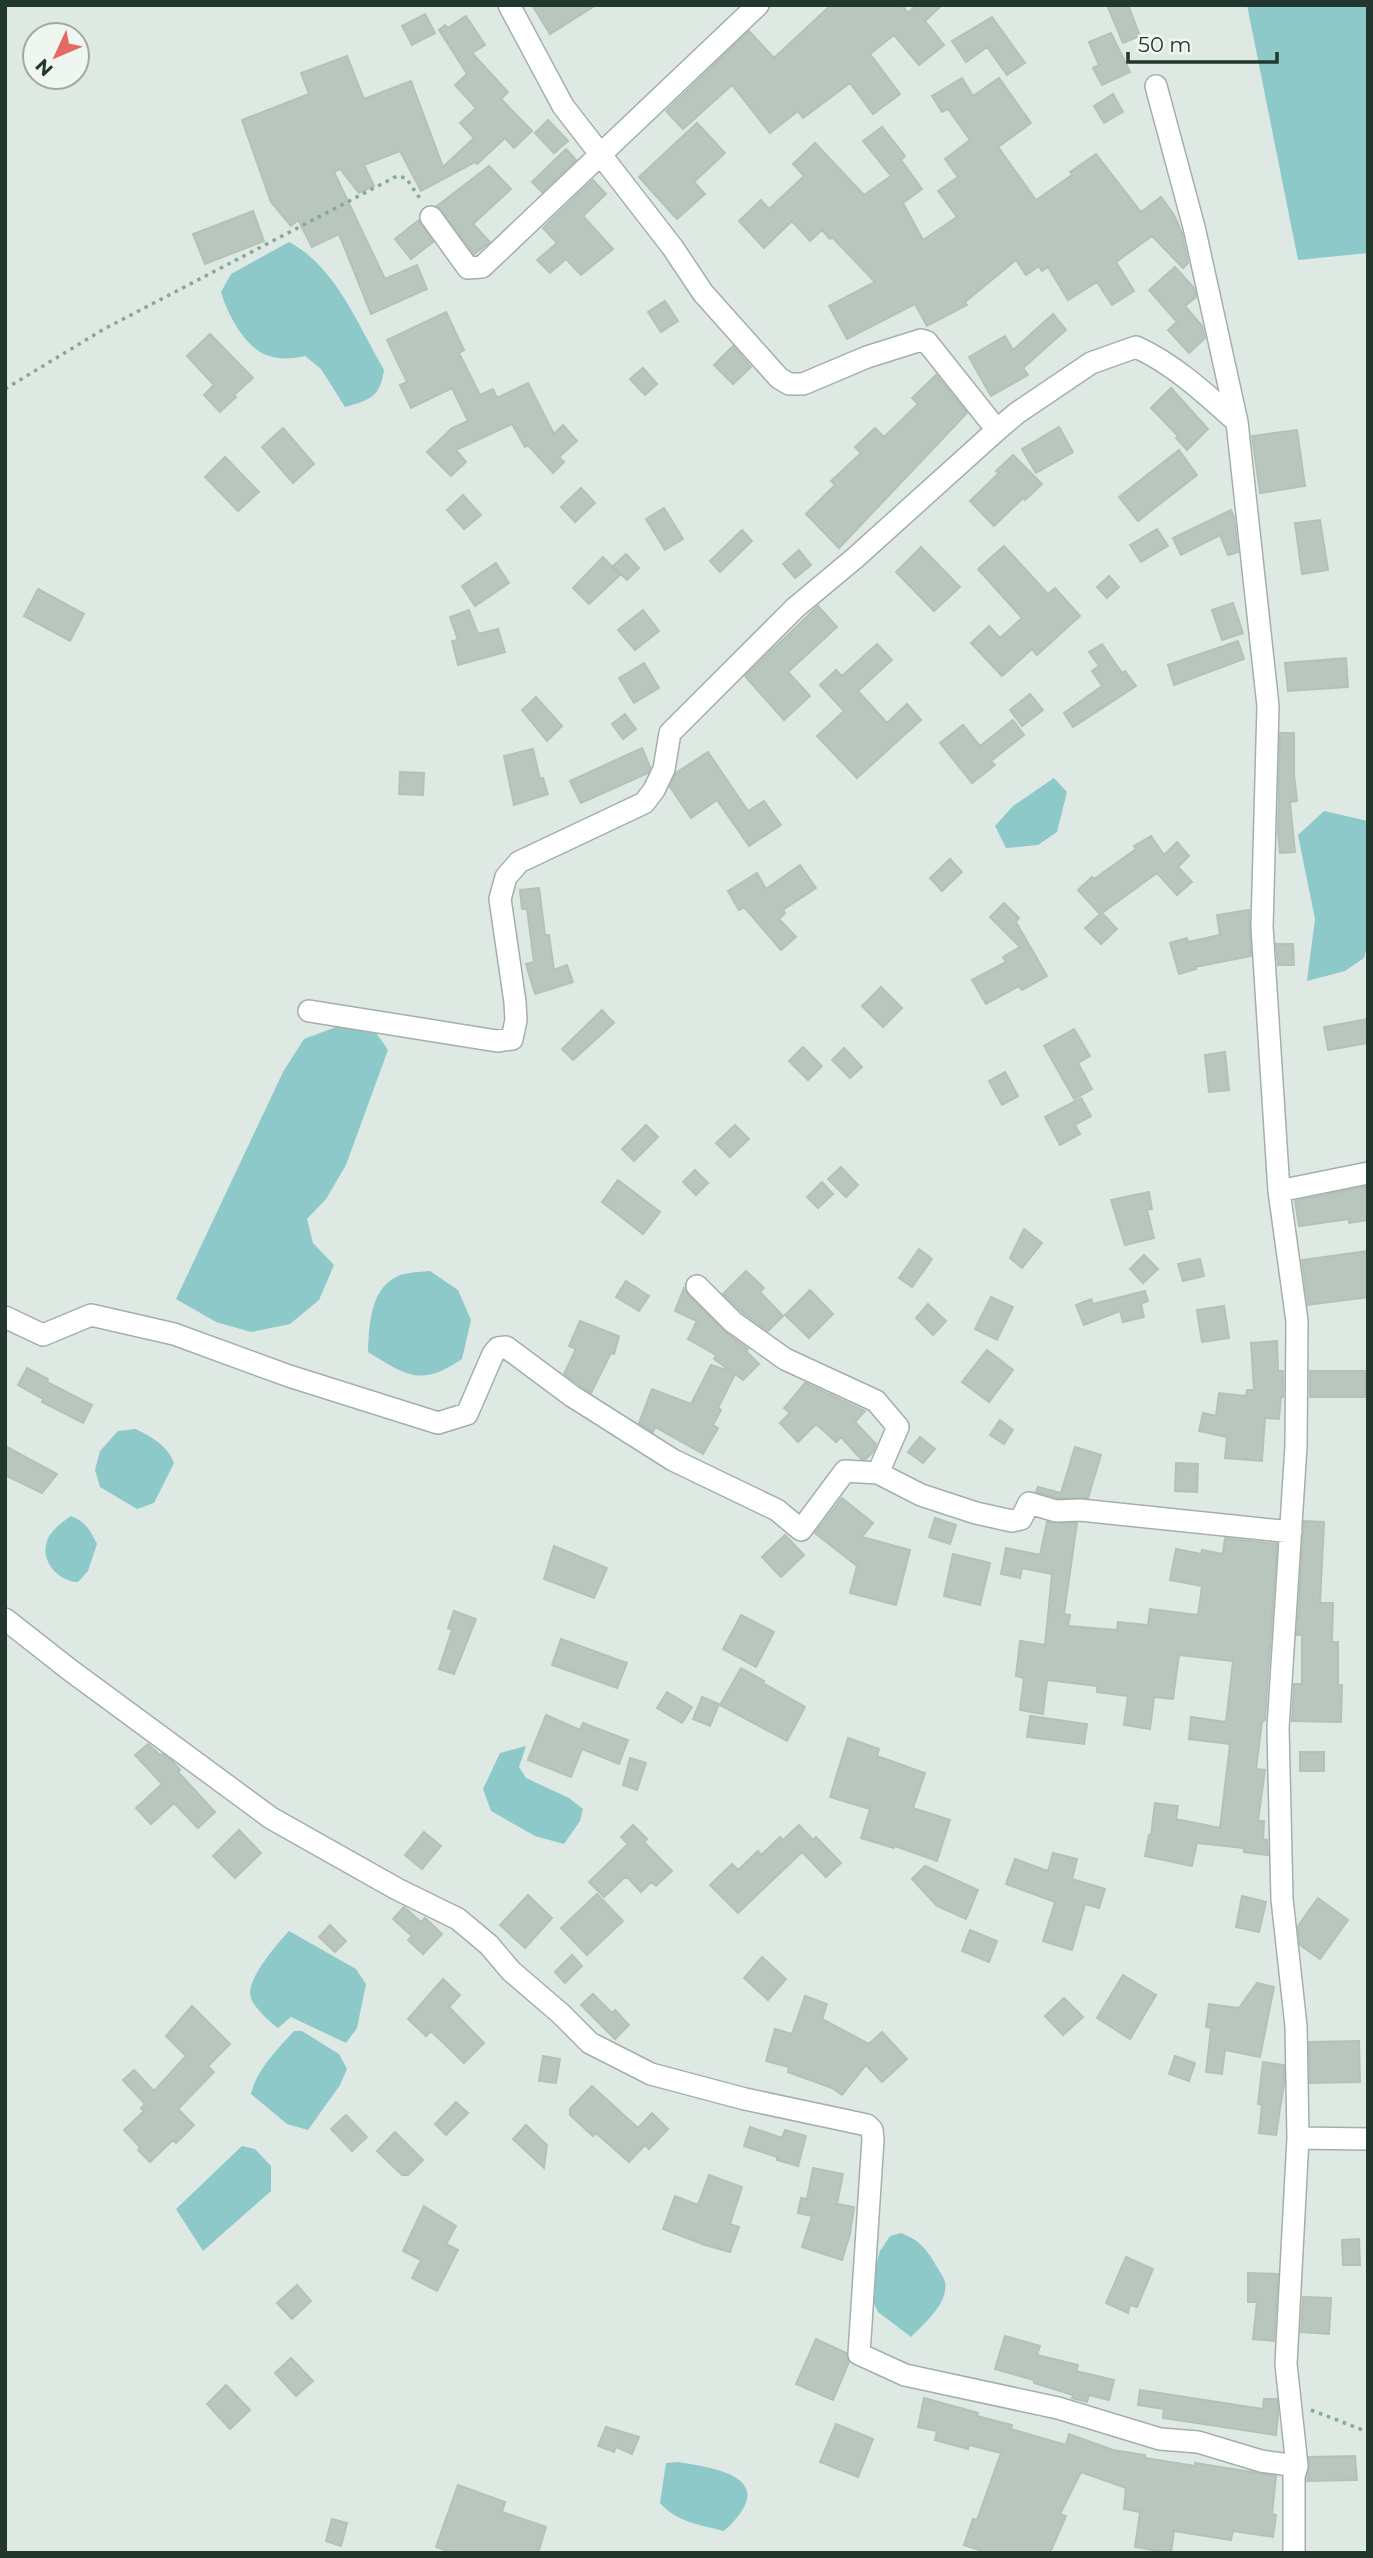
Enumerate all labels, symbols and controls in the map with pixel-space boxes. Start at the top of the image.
north arrow [21,21,91,91]
scale bar [1128,21,1277,65]
text: 50 m [1138,32,1192,57]
text: N [31,54,58,81]

